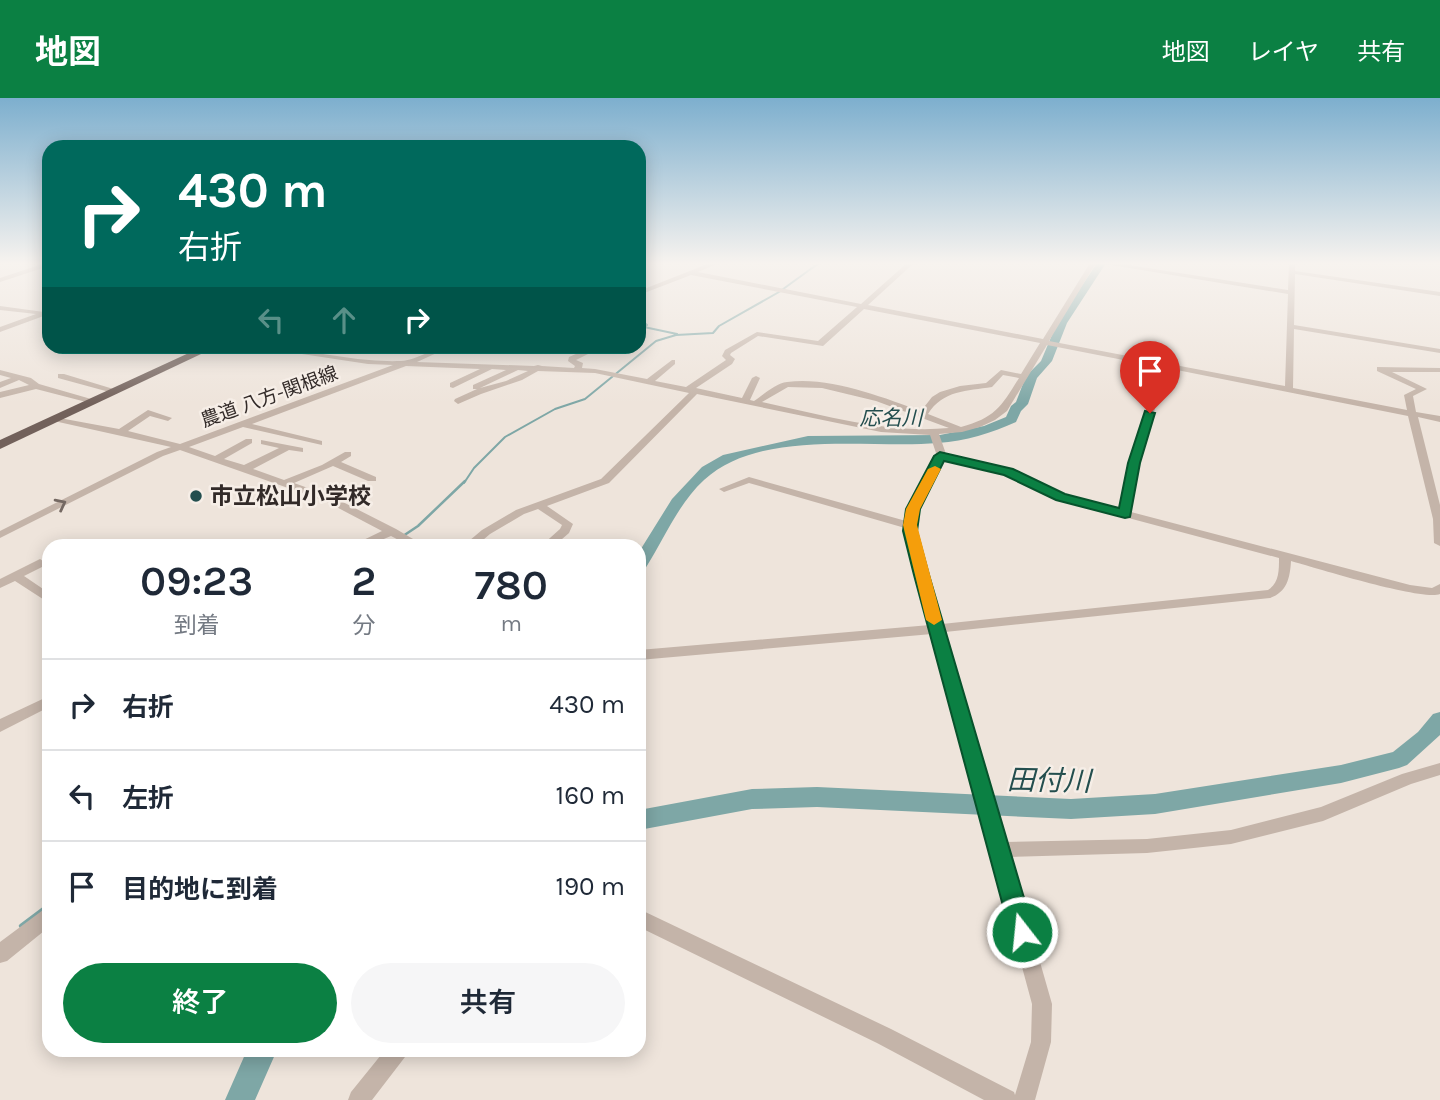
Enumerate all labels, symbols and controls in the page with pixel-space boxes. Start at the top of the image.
text: 地図 [35,33,101,71]
text: 地図 [1162,38,1210,66]
text: レイヤ [1248,38,1319,66]
text: 共有 [1357,38,1405,66]
text: 430 m [178,162,328,219]
icon: right [63,168,154,259]
text: 右折 [178,229,242,266]
icon: left [252,301,290,339]
icon: ahead [325,301,363,339]
icon: right [398,301,436,339]
pin [1120,341,1180,413]
icon: arrive [1131,352,1169,390]
street label: 農道 八方-関根線 [198,362,341,432]
water label: 応名川 [860,406,924,430]
place label: 市立松山小学校 [210,483,371,510]
marker: 市立松山小学校 [188,488,204,504]
one-way arrow [54,499,66,513]
text: 09:23 [140,556,253,606]
text: 2 [351,556,376,606]
text: 780 [474,560,548,610]
text: m [500,610,522,637]
text: 到着 [174,612,220,639]
text: 分 [352,612,375,639]
icon: right [63,686,101,724]
text: 430 m [549,689,625,720]
text: 右折 [122,692,174,723]
water label: 田付川 [1007,763,1094,798]
icon: left [63,777,101,815]
text: 160 m [556,780,625,811]
text: 左折 [122,783,174,814]
icon: arrive [63,868,101,906]
text: 190 m [555,871,625,902]
text: 目的地に到着 [122,874,278,905]
position arrow [985,895,1059,969]
button: 終了 [63,963,337,1043]
button: 共有 [351,963,625,1043]

